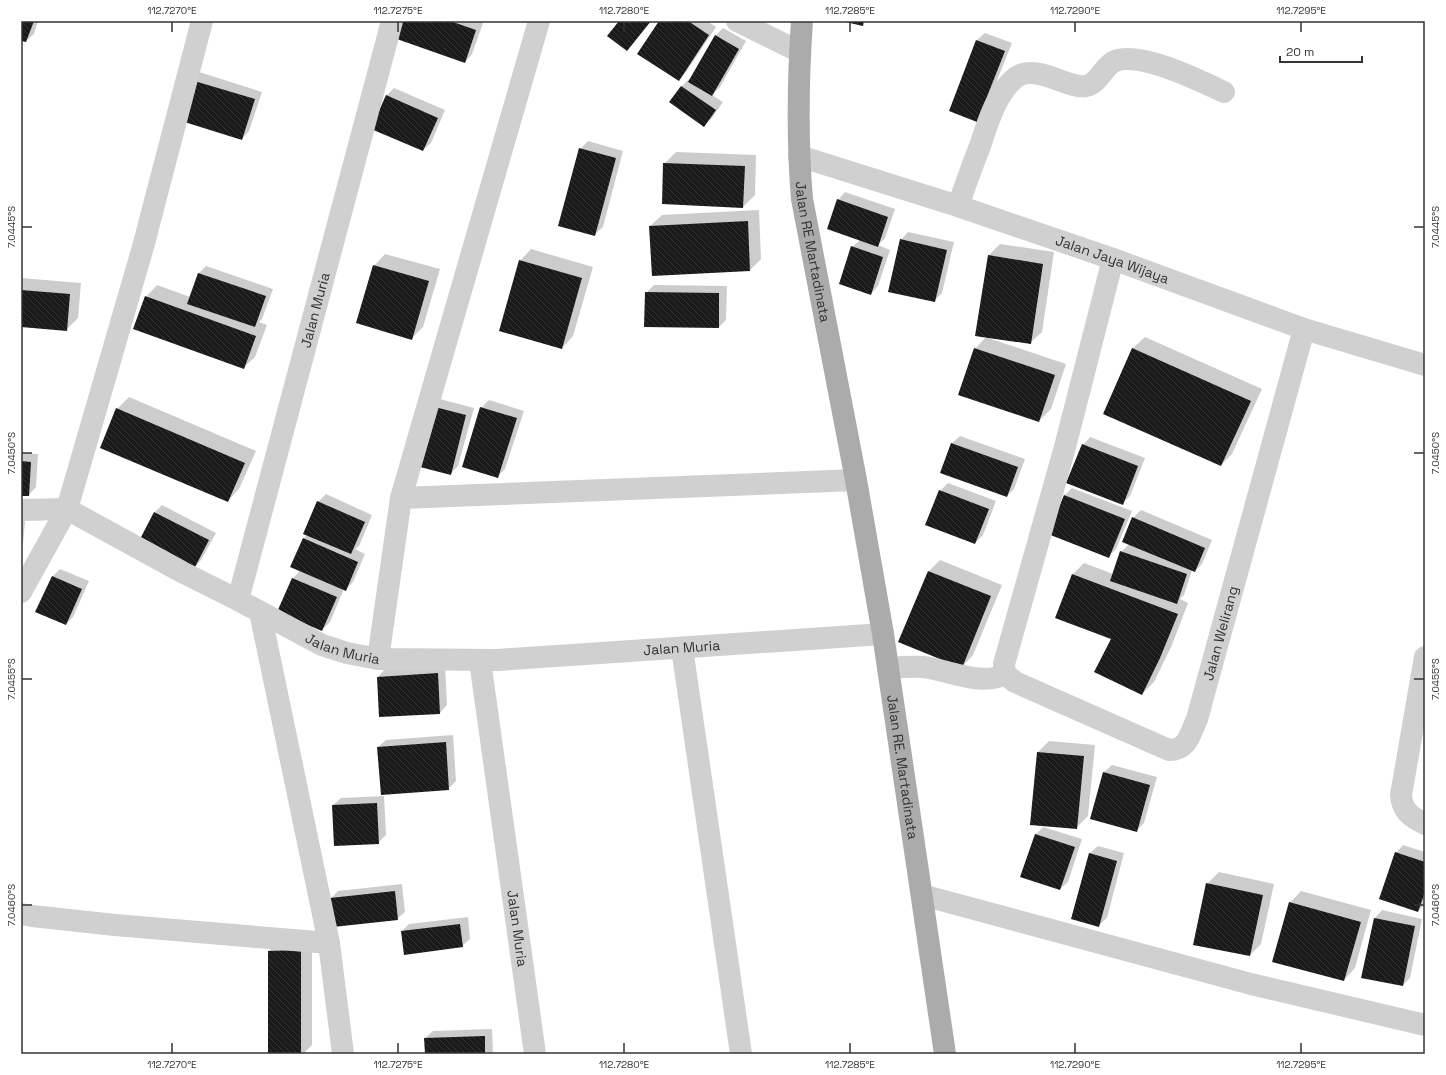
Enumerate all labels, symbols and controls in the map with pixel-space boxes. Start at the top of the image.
text: 112.7270°E [147,4,197,17]
text: 112.7275°E [373,4,423,17]
text: 112.7280°E [599,4,649,17]
text: 112.7285°E [825,4,875,17]
text: 112.7290°E [1050,4,1100,17]
text: 112.7295°E [1276,4,1326,17]
scale bar [1280,38,1362,64]
text: 20 m [1286,44,1314,60]
street label: Jalan RE Martadinata [792,181,834,324]
text: 7.0445°S [5,206,18,248]
text: 7.0445°S [1429,206,1442,248]
street label: Jalan Jaya Wijaya [1053,231,1172,288]
street label: Jalan Muria [296,270,334,350]
text: 7.0450°S [5,432,18,474]
text: 7.0450°S [1429,432,1442,474]
street label: Jalan Welirang [1199,584,1242,683]
street label: Jalan Muria [302,629,381,668]
street label: Jalan Muria [643,636,721,659]
text: 7.0455°S [5,658,18,700]
text: 7.0455°S [1429,658,1442,700]
street label: Jalan RE. Martadinata [883,693,922,840]
text: 7.0460°S [5,884,18,926]
text: 7.0460°S [1429,884,1442,926]
street label: Jalan Muria [503,889,532,968]
text: 112.7270°E [147,1058,197,1071]
text: 112.7275°E [373,1058,423,1071]
text: 112.7280°E [599,1058,649,1071]
text: 112.7285°E [825,1058,875,1071]
text: 112.7290°E [1050,1058,1100,1071]
text: 112.7295°E [1276,1058,1326,1071]

